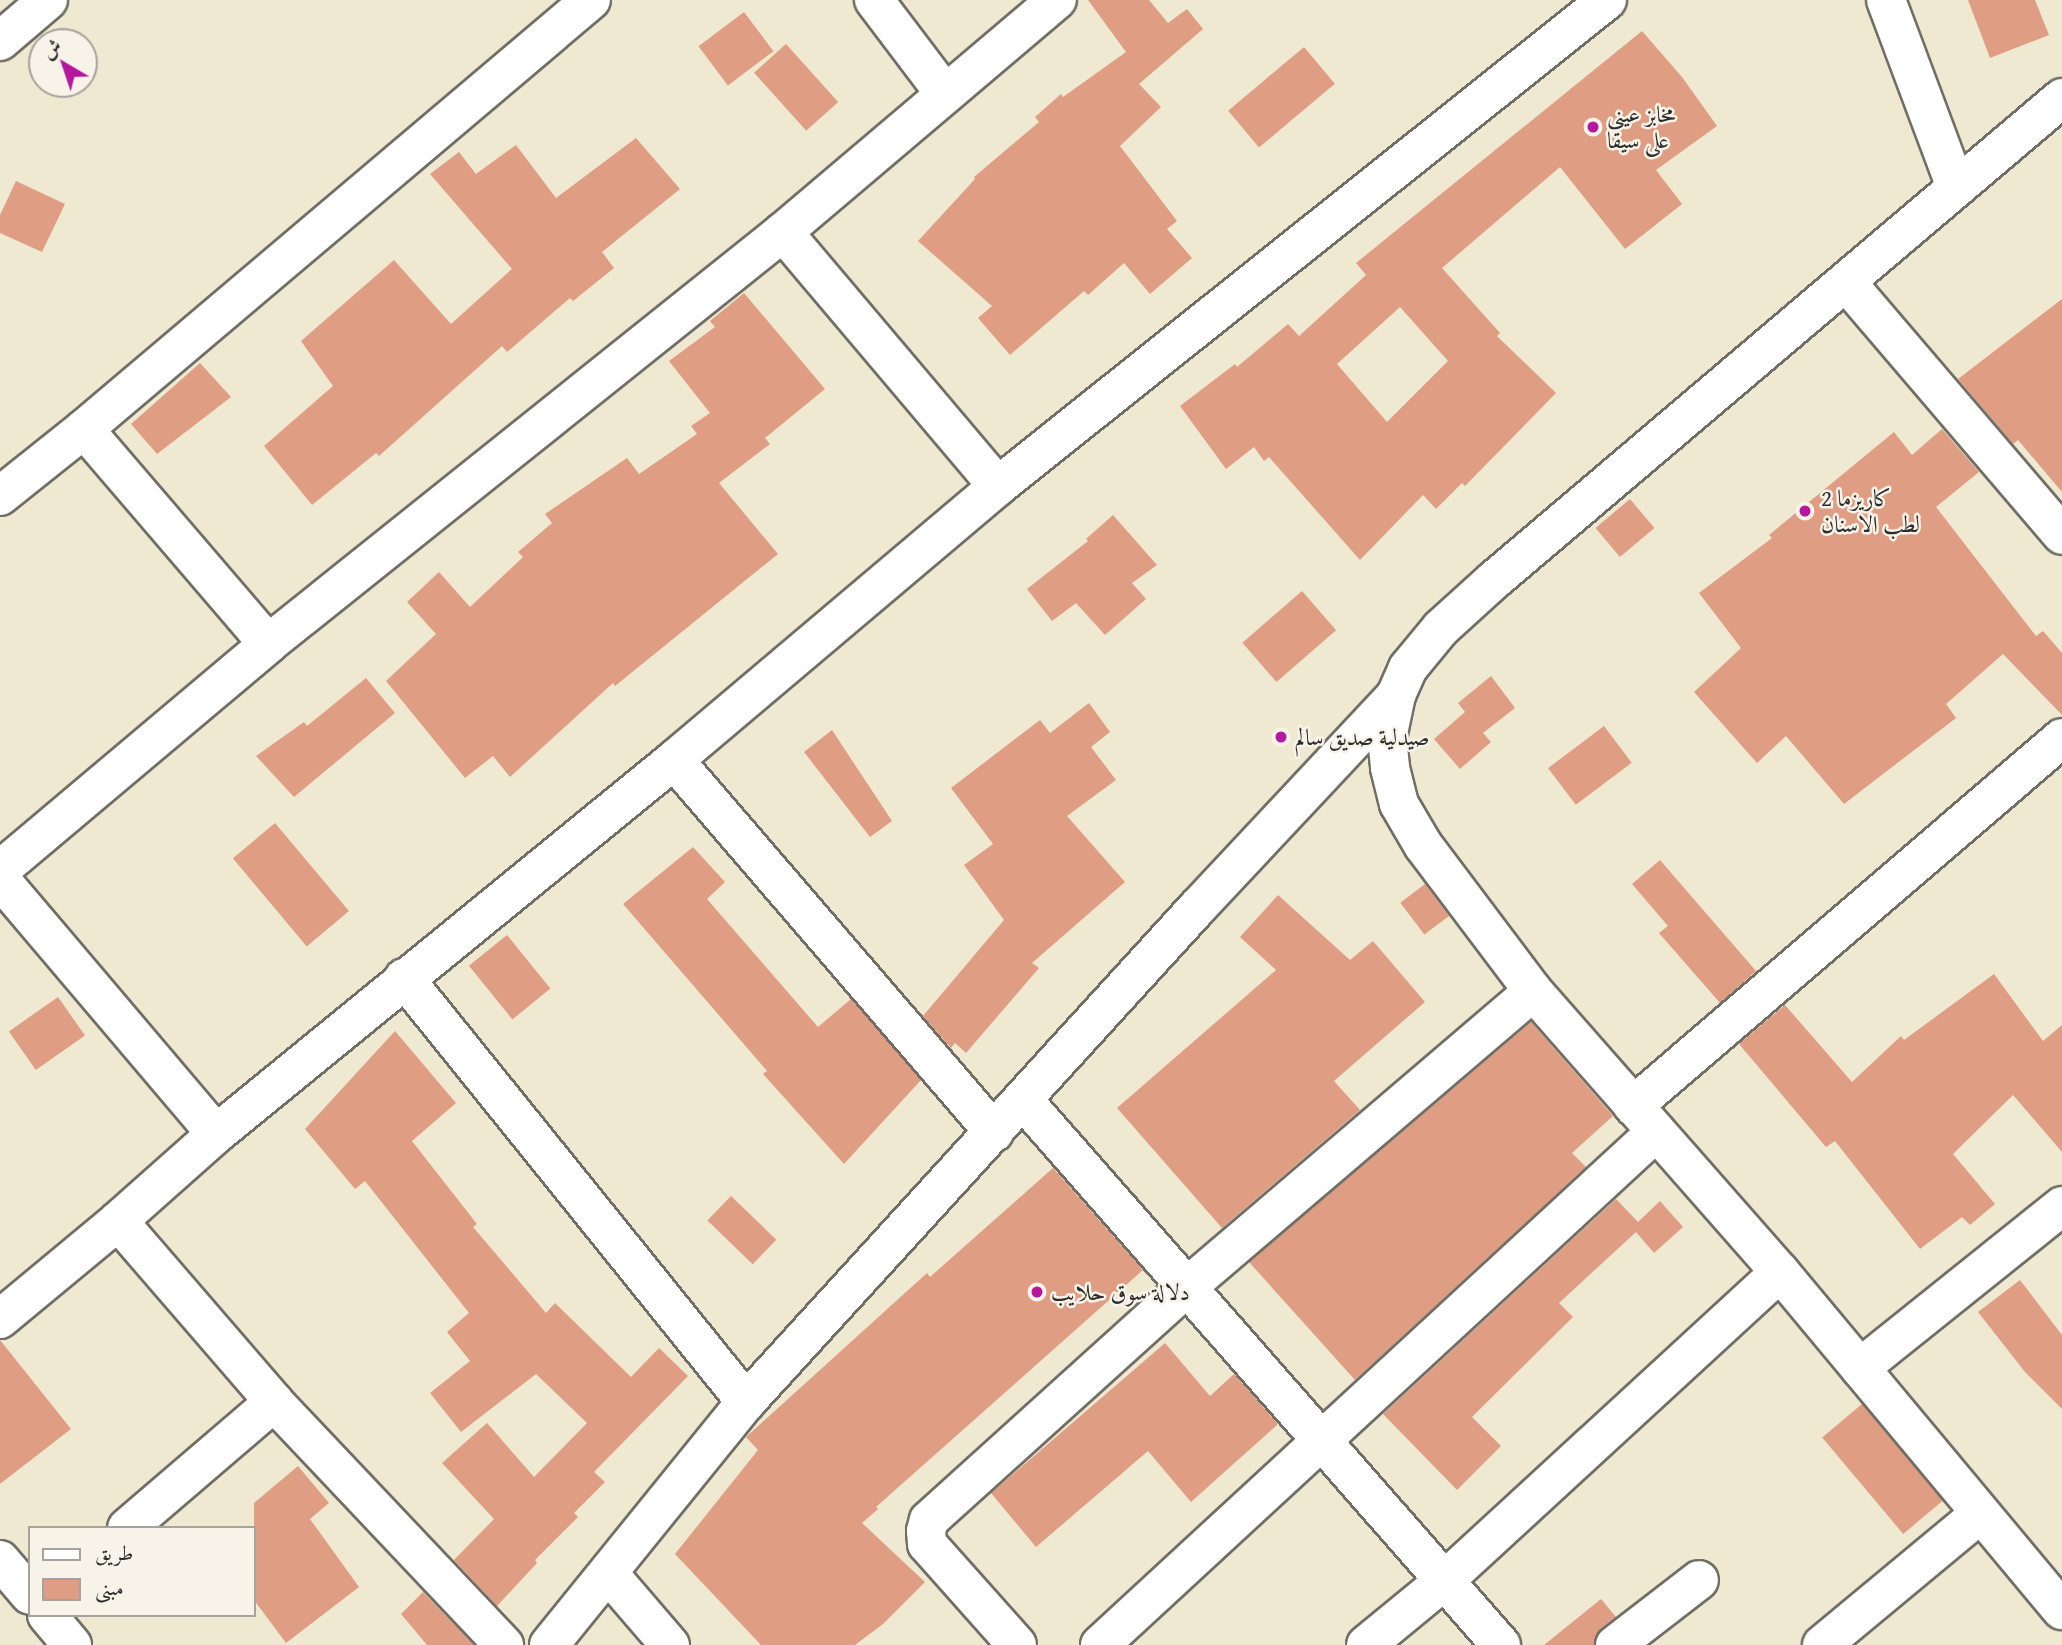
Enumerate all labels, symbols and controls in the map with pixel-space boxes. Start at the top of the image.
north arrow [28,28,98,98]
text: ش [35,31,67,65]
place label: مخابز عيني على سيقا [1607,100,1675,154]
marker: مخابز عيني على سيقا [1585,119,1601,135]
place label: كاريزما 2 لطب الاسنان [1821,484,1920,538]
marker: كاريزما 2 لطب الاسنان [1795,501,1815,521]
place label: صيدلية صديق سالم [1295,723,1430,751]
marker: صيدلية صديق سالم [1273,729,1289,745]
place label: دلالة سوق حلايب [1051,1278,1190,1306]
marker: دلالة سوق حلايب [1029,1284,1045,1300]
legend [28,1526,256,1617]
text: طريق [95,1537,133,1568]
text: مبنى [95,1572,124,1603]

